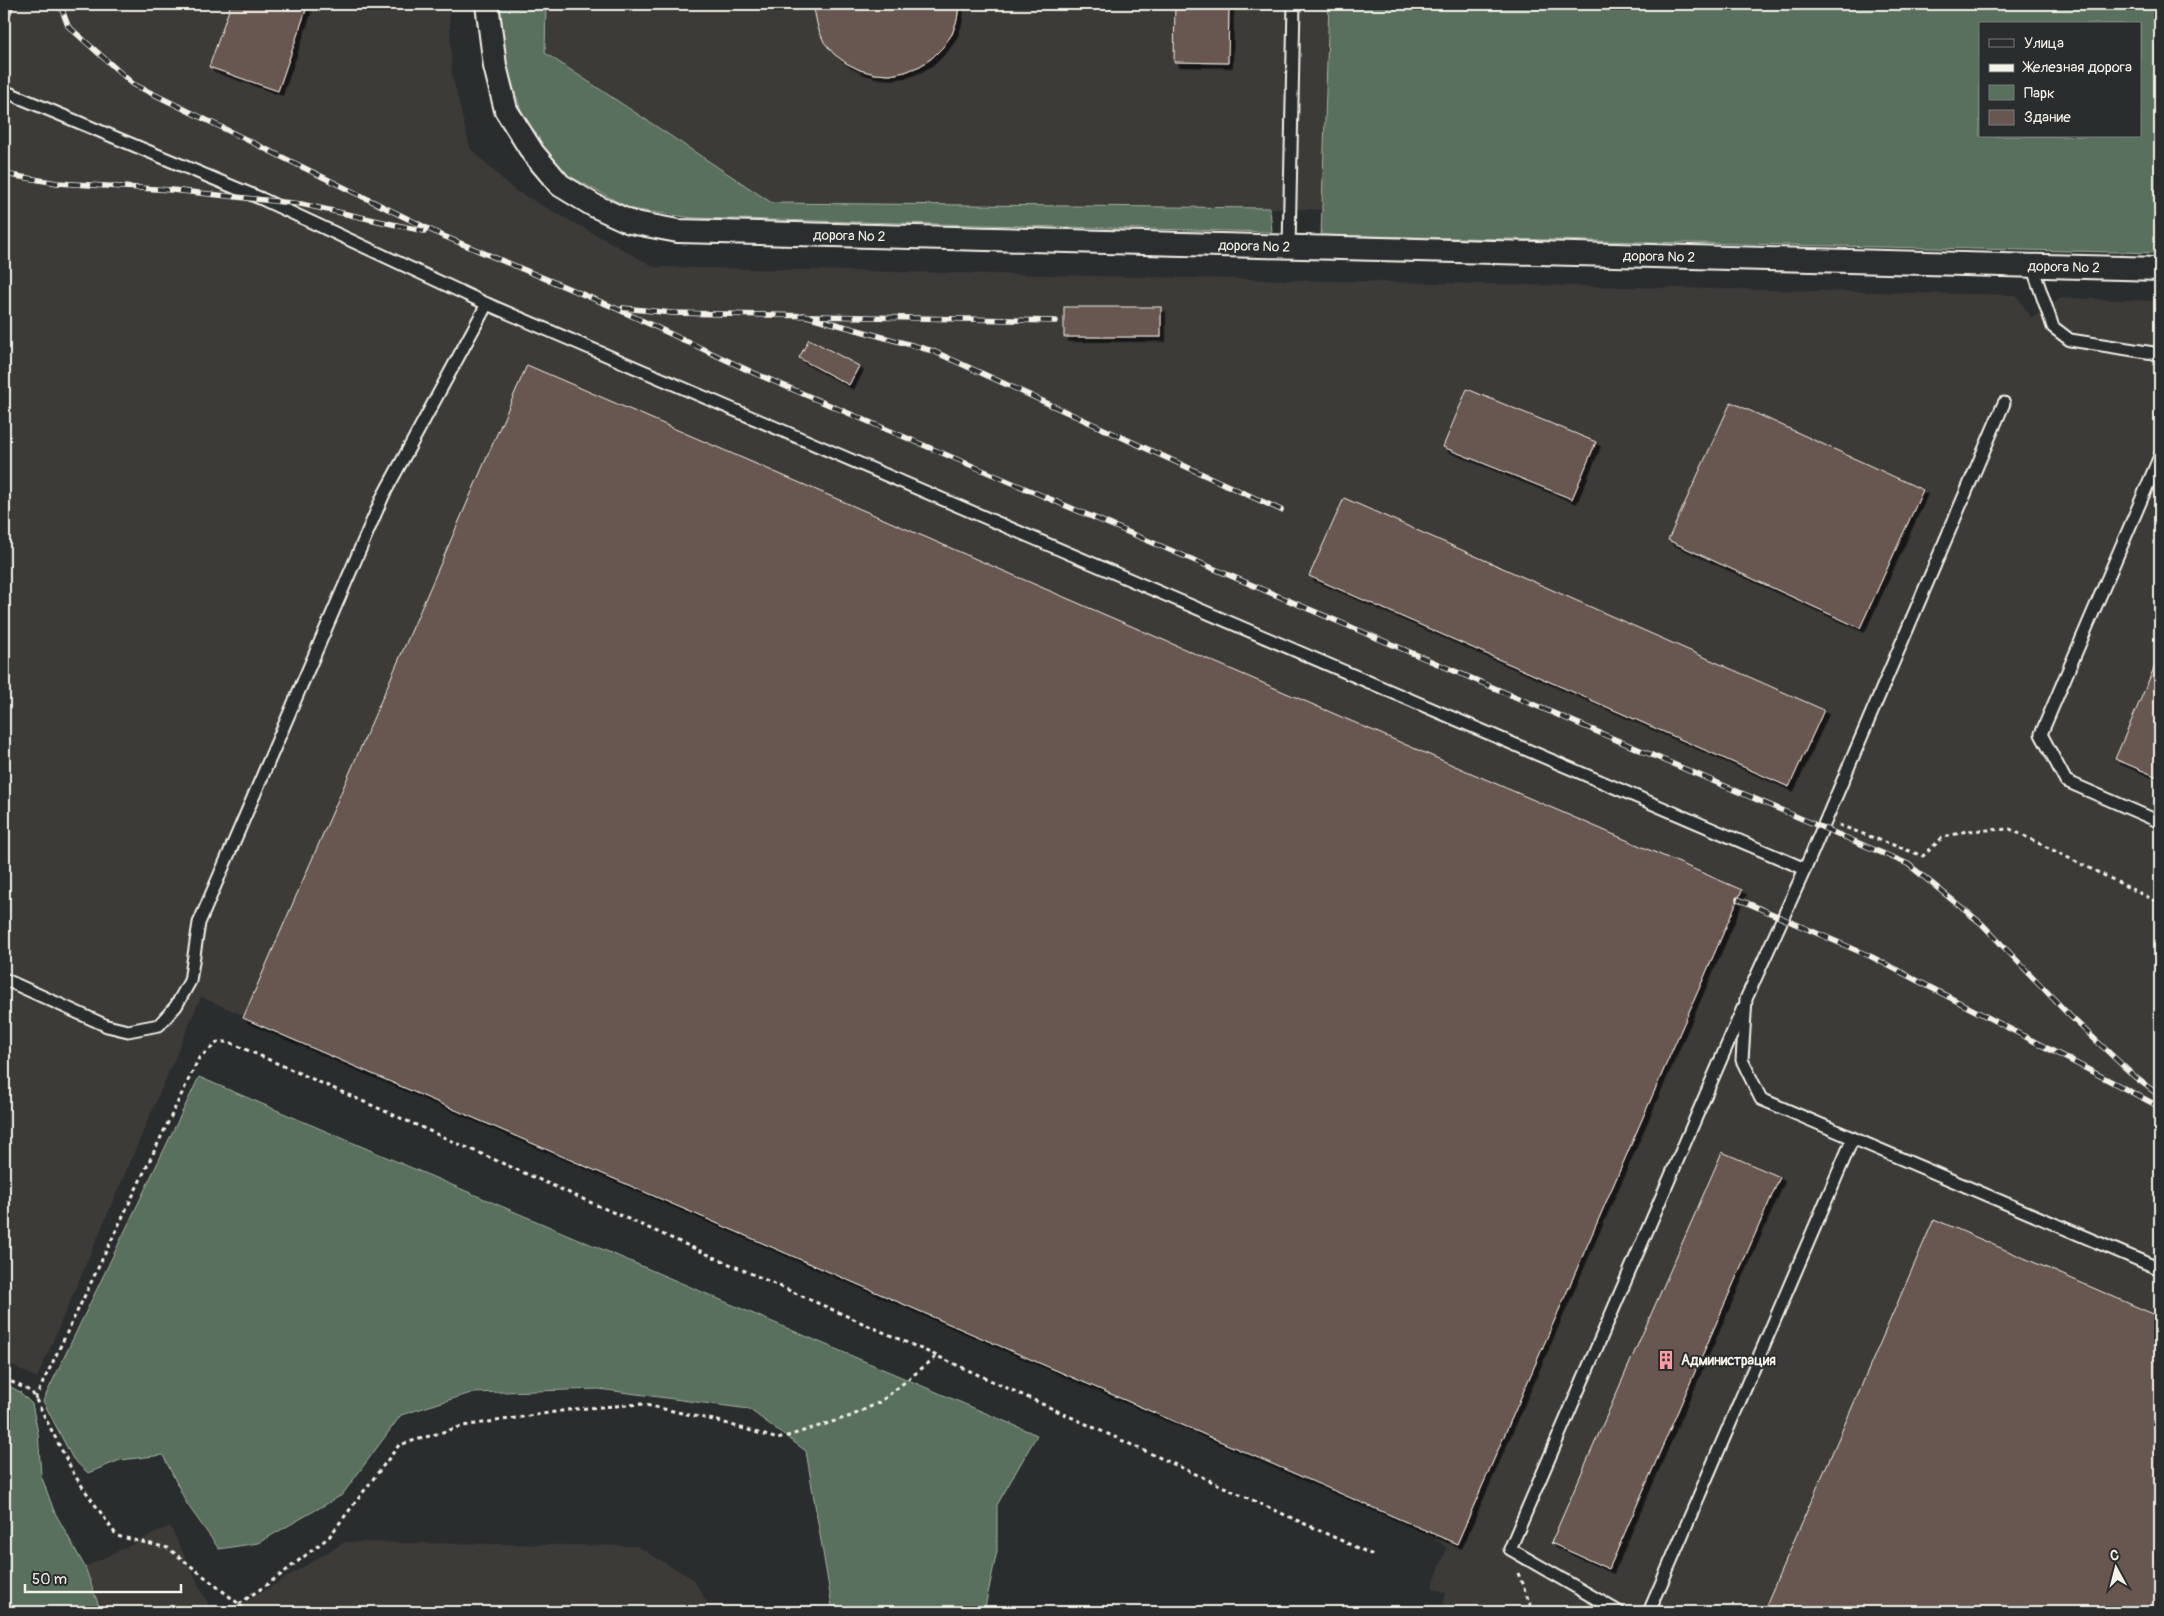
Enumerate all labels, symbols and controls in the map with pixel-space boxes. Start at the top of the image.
legend [1979,22,2142,138]
text: Улица [2024,34,2064,53]
text: Железная дорога [2022,58,2132,77]
text: Парк [2024,84,2055,103]
text: Здание [2024,108,2071,127]
street label: дорога № 2 [813,226,886,245]
street label: дорога № 2 [1218,236,1291,255]
street label: дорога № 2 [1623,247,1696,266]
street label: дорога № 2 [2028,257,2100,276]
building icon: Администрация [1655,1349,1677,1371]
place label: Администрация [1681,1352,1776,1369]
north arrow [2092,1544,2142,1594]
text: С [2109,1547,2120,1565]
scale bar [25,1561,181,1593]
text: 50 m [32,1570,67,1589]

